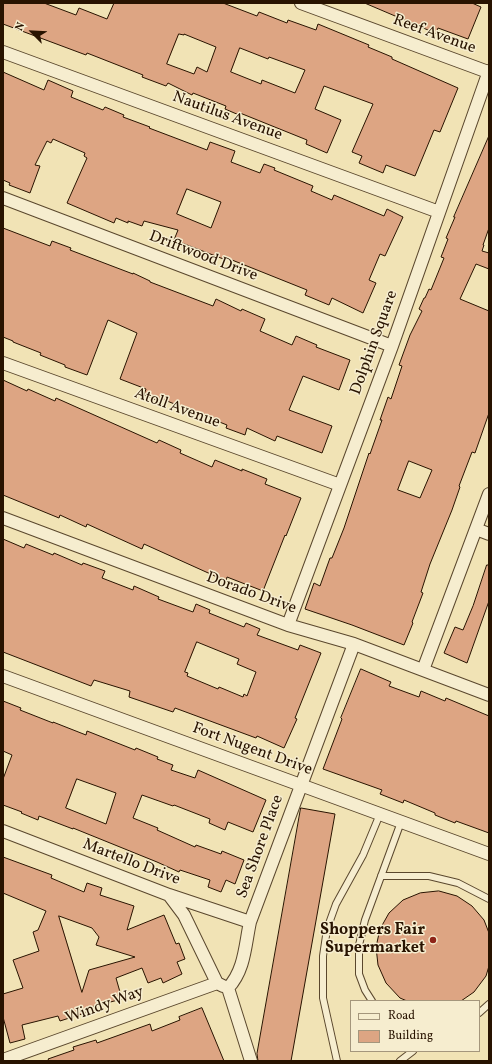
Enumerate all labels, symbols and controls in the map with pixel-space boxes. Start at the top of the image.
street label: Reef Avenue [390,11,478,59]
north arrow [12,12,52,52]
text: N [12,20,29,34]
street label: Nautilus Avenue [169,88,285,146]
street label: Driftwood Drive [146,227,260,287]
street label: Dolphin Square [347,288,403,398]
street label: Atoll Avenue [131,385,223,433]
street label: Dorado Drive [203,569,299,619]
street label: Fort Nugent Drive [189,719,315,781]
street label: Sea Shore Place [233,793,289,901]
street label: Martello Drive [79,836,183,890]
place label: Shoppers Fair Supermarket [320,921,425,959]
marker: Shoppers Fair Supermarket [428,935,438,945]
street label: Windy Way [63,983,147,1029]
legend [350,1000,480,1052]
text: Road [388,1008,415,1024]
text: Building [388,1028,433,1044]

